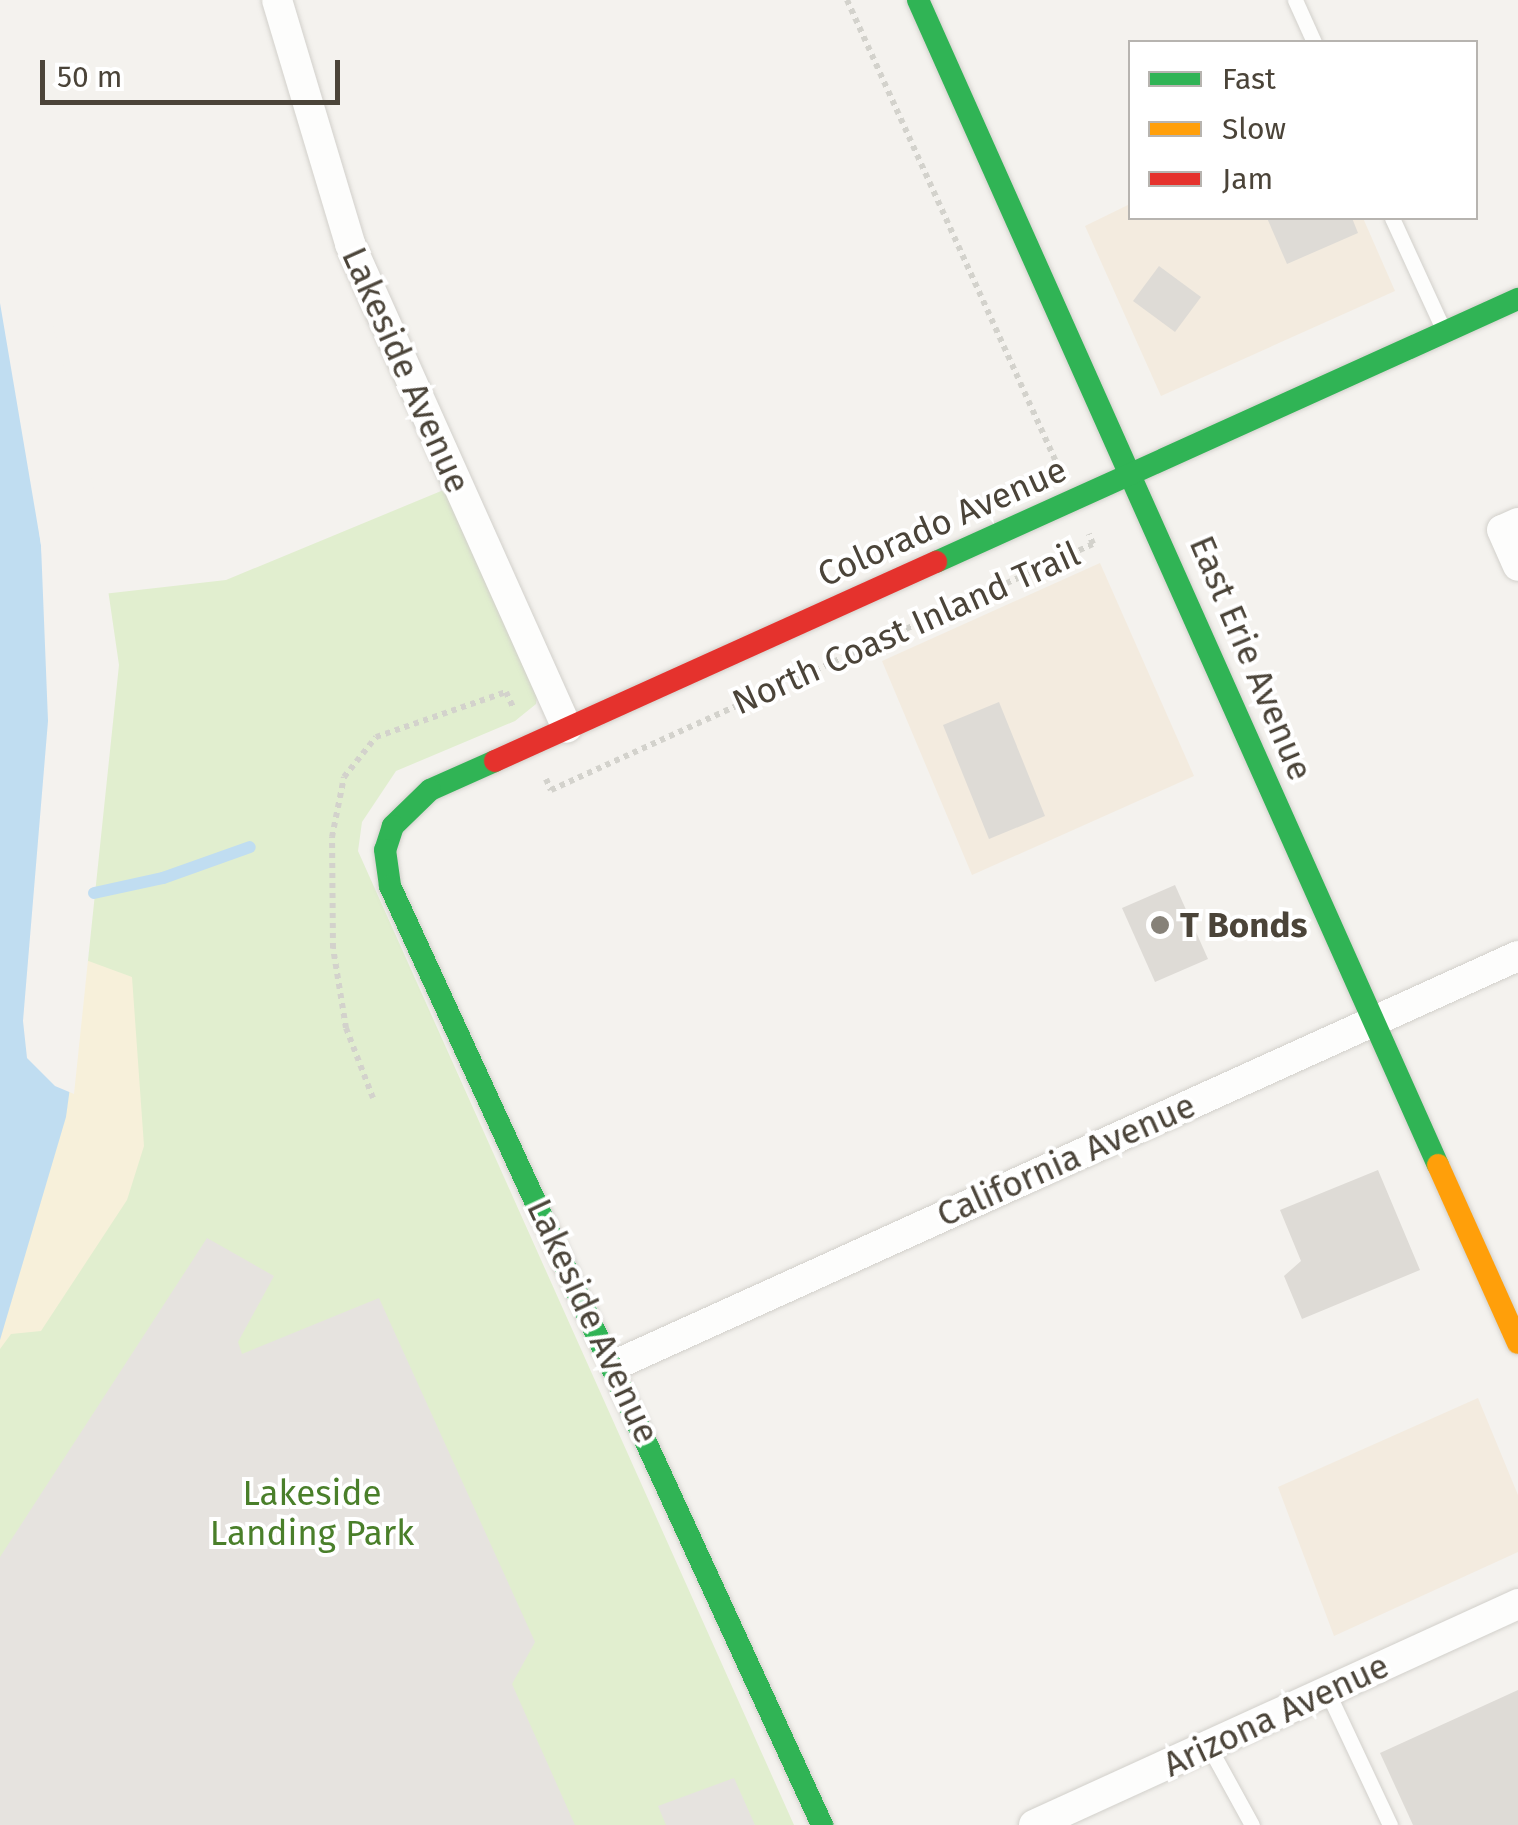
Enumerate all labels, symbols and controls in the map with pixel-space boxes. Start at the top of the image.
scale bar [45,40,345,102]
legend [1128,40,1478,220]
text: 50 m [57,59,122,95]
text: Fast [1222,61,1276,97]
text: Slow [1222,111,1286,147]
text: Jam [1222,161,1273,197]
street label: Lakeside Avenue [333,241,479,499]
street label: Colorado Avenue [811,448,1073,596]
street label: East Erie Avenue [1181,529,1321,787]
street label: North Coast Inland Trail [726,532,1086,724]
place label: T Bonds [1180,904,1307,946]
marker: T Bonds [1149,914,1171,936]
street label: California Avenue [930,1084,1202,1236]
street label: Lakeside Avenue [518,1192,668,1450]
park label: Lakeside Landing Park [210,1472,414,1554]
street label: Arizona Avenue [1157,1644,1395,1786]

